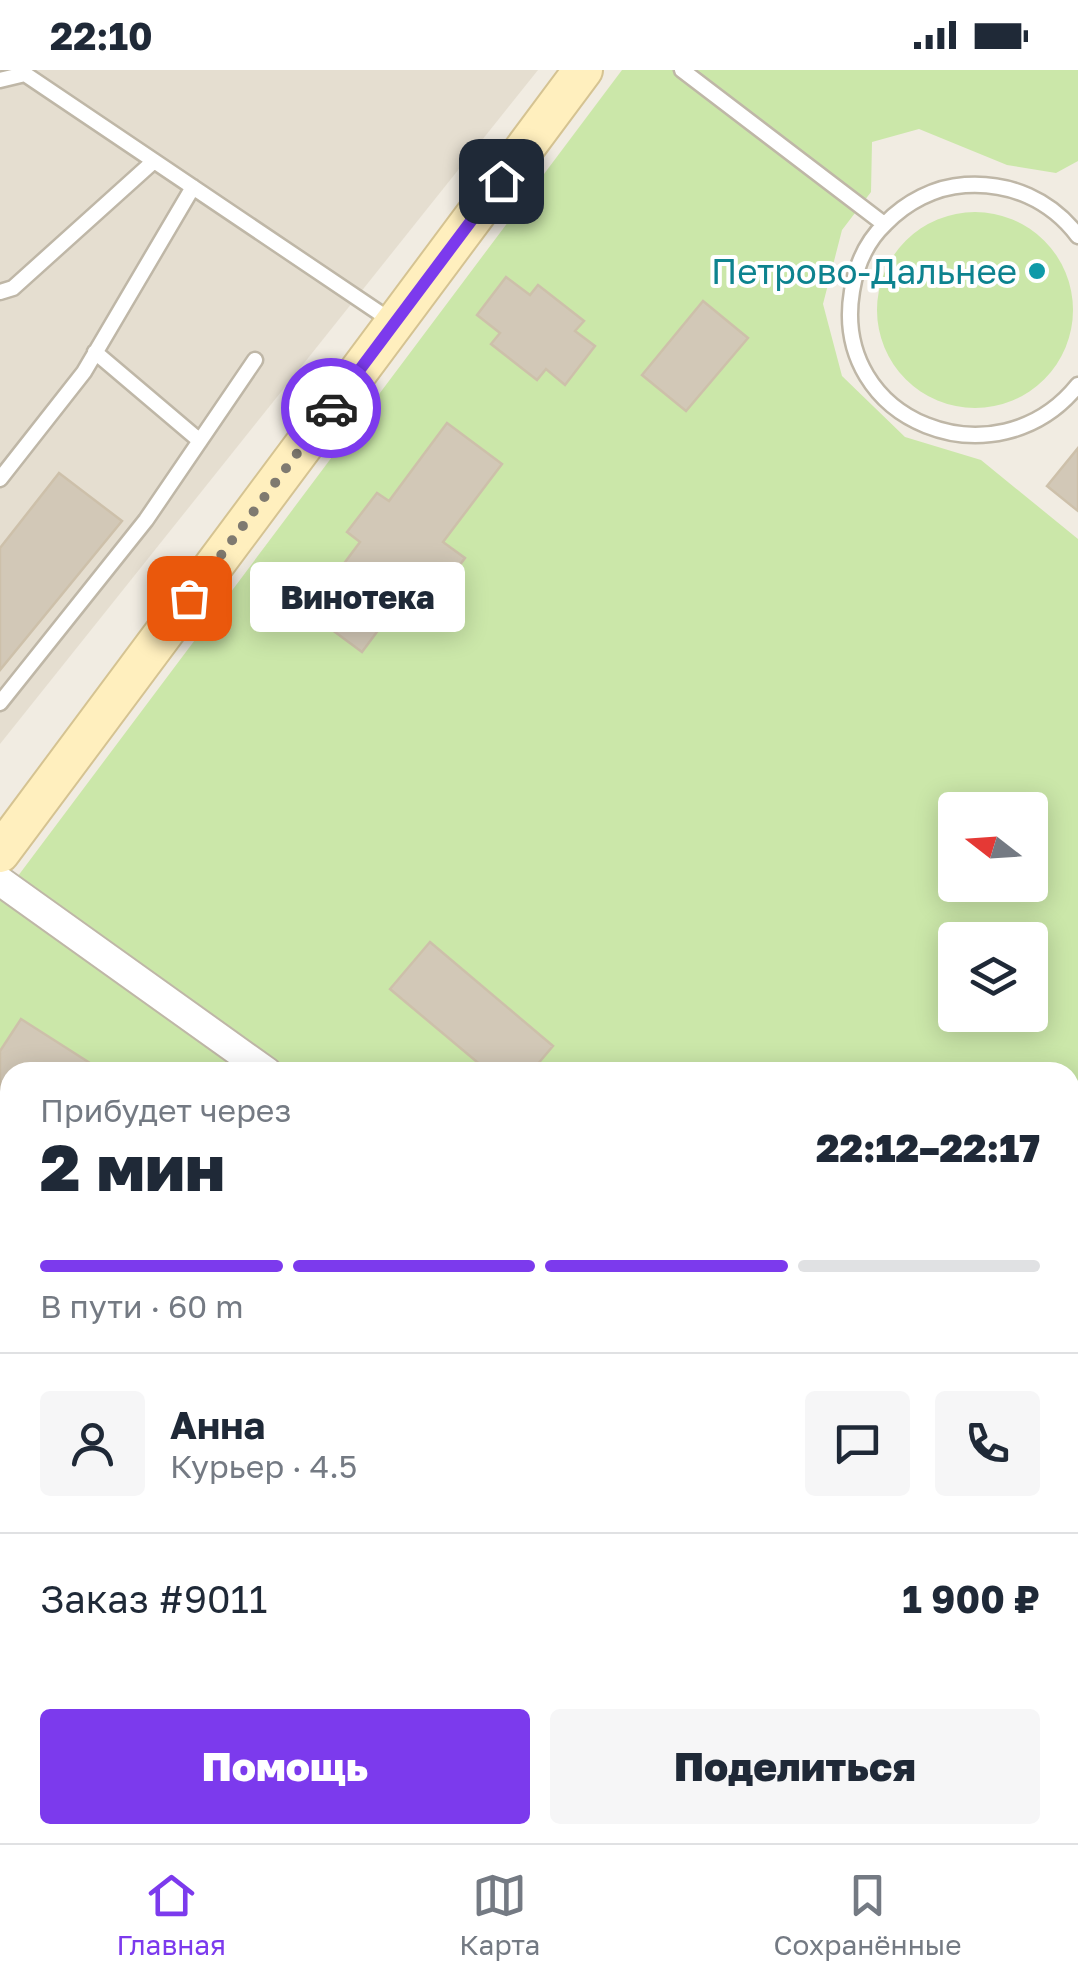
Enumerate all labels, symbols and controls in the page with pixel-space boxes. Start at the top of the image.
text: 22:10 [50,13,153,58]
pin [459,139,544,224]
icon: home [474,154,529,209]
place label: Петрово-Дальнее [711,250,1017,292]
marker: Петрово-Дальнее [1026,260,1048,282]
courier [281,358,381,458]
icon: car [304,381,359,436]
pin [147,556,232,641]
callout: Винотека [249,563,464,633]
icon: bag [162,571,217,626]
text: Винотека [280,578,435,616]
north arrow [938,792,1048,902]
map controls [938,792,1048,1032]
button: layers [938,922,1048,1032]
text: Прибудет через [40,1091,291,1129]
text: 22:12–22:17 [816,1125,1040,1170]
text: 2 мин [40,1127,225,1205]
text: В пути · 60 m [40,1287,244,1325]
button: person [40,1391,145,1496]
button: chat [805,1391,910,1496]
button: phone [935,1391,1040,1496]
text: Анна [170,1402,265,1447]
text: Курьер · 4.5 [170,1447,357,1485]
text: Заказ #9011 [40,1576,267,1621]
text: 1 900 ₽ [902,1576,1040,1621]
button: Помощь [40,1709,530,1824]
button: Поделиться [550,1709,1040,1824]
tab: Главная [117,1868,226,1961]
tab: Карта [459,1868,540,1961]
tab: Сохранённые [774,1868,961,1961]

